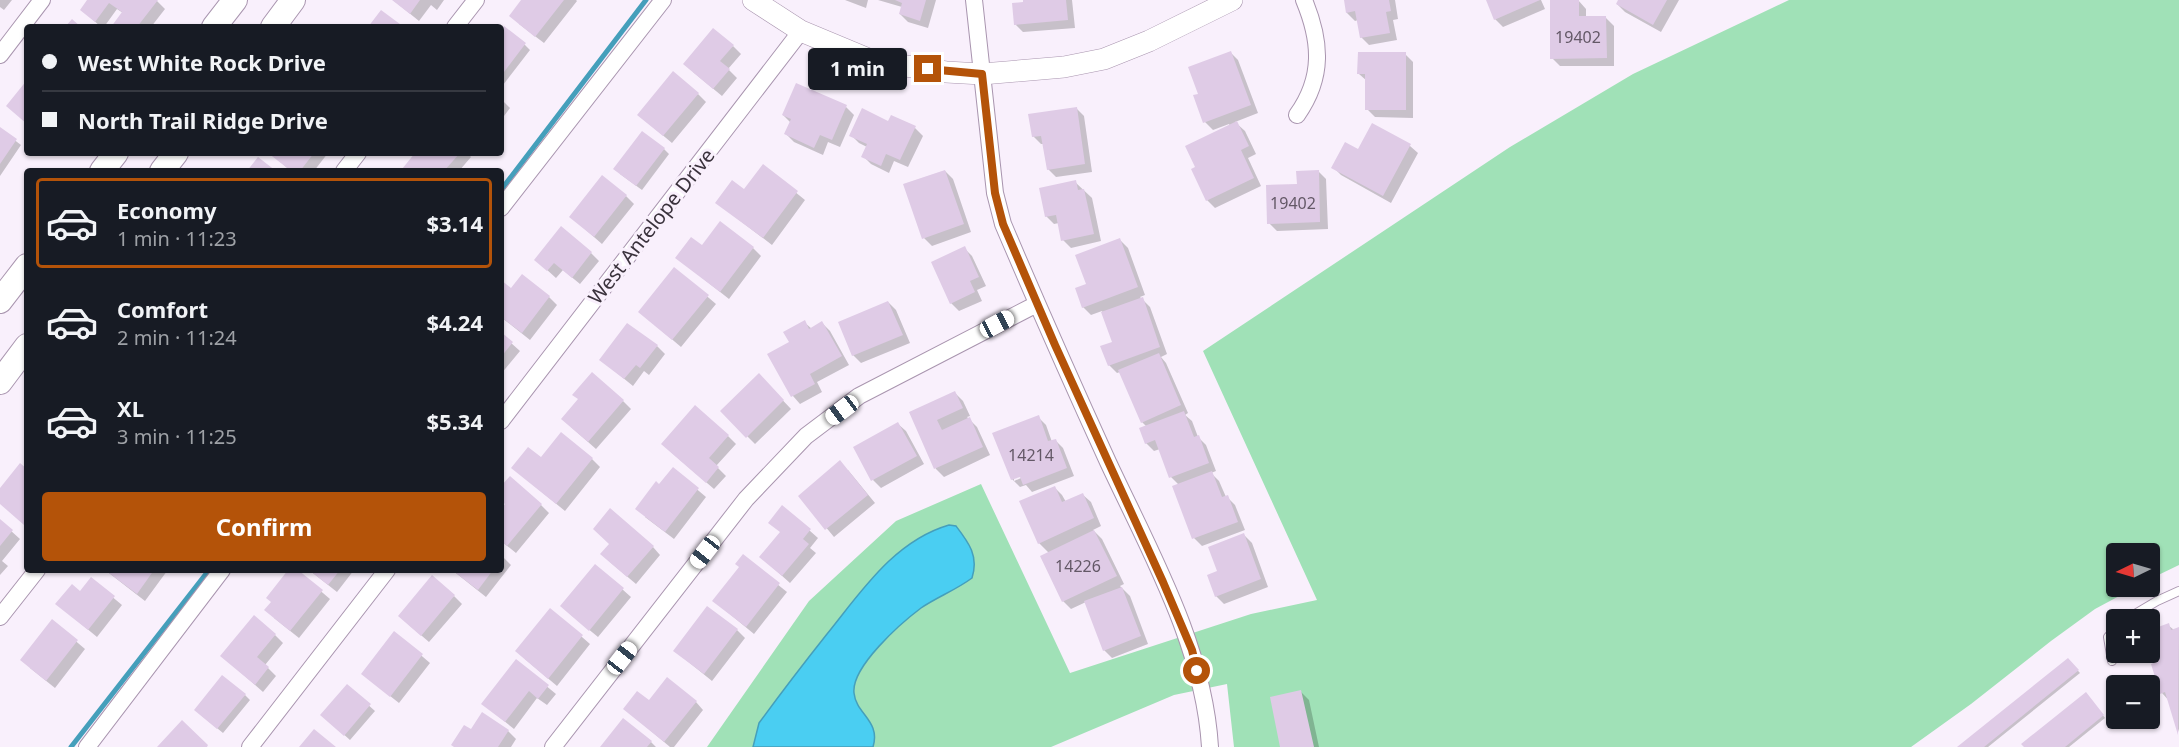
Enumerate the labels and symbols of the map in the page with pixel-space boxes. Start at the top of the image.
house number: 19402 [1555,26,1601,48]
callout: 1 min [808,48,907,90]
route end [914,55,941,82]
street label: West Antelope Drive [582,143,720,309]
house number: 19402 [1270,192,1316,214]
car [977,308,1017,340]
car [822,392,862,428]
house number: 14214 [1008,444,1054,466]
car [687,532,723,572]
north arrow [2106,543,2160,597]
house number: 14226 [1055,555,1101,577]
car [604,638,640,678]
route start [1183,657,1210,684]

